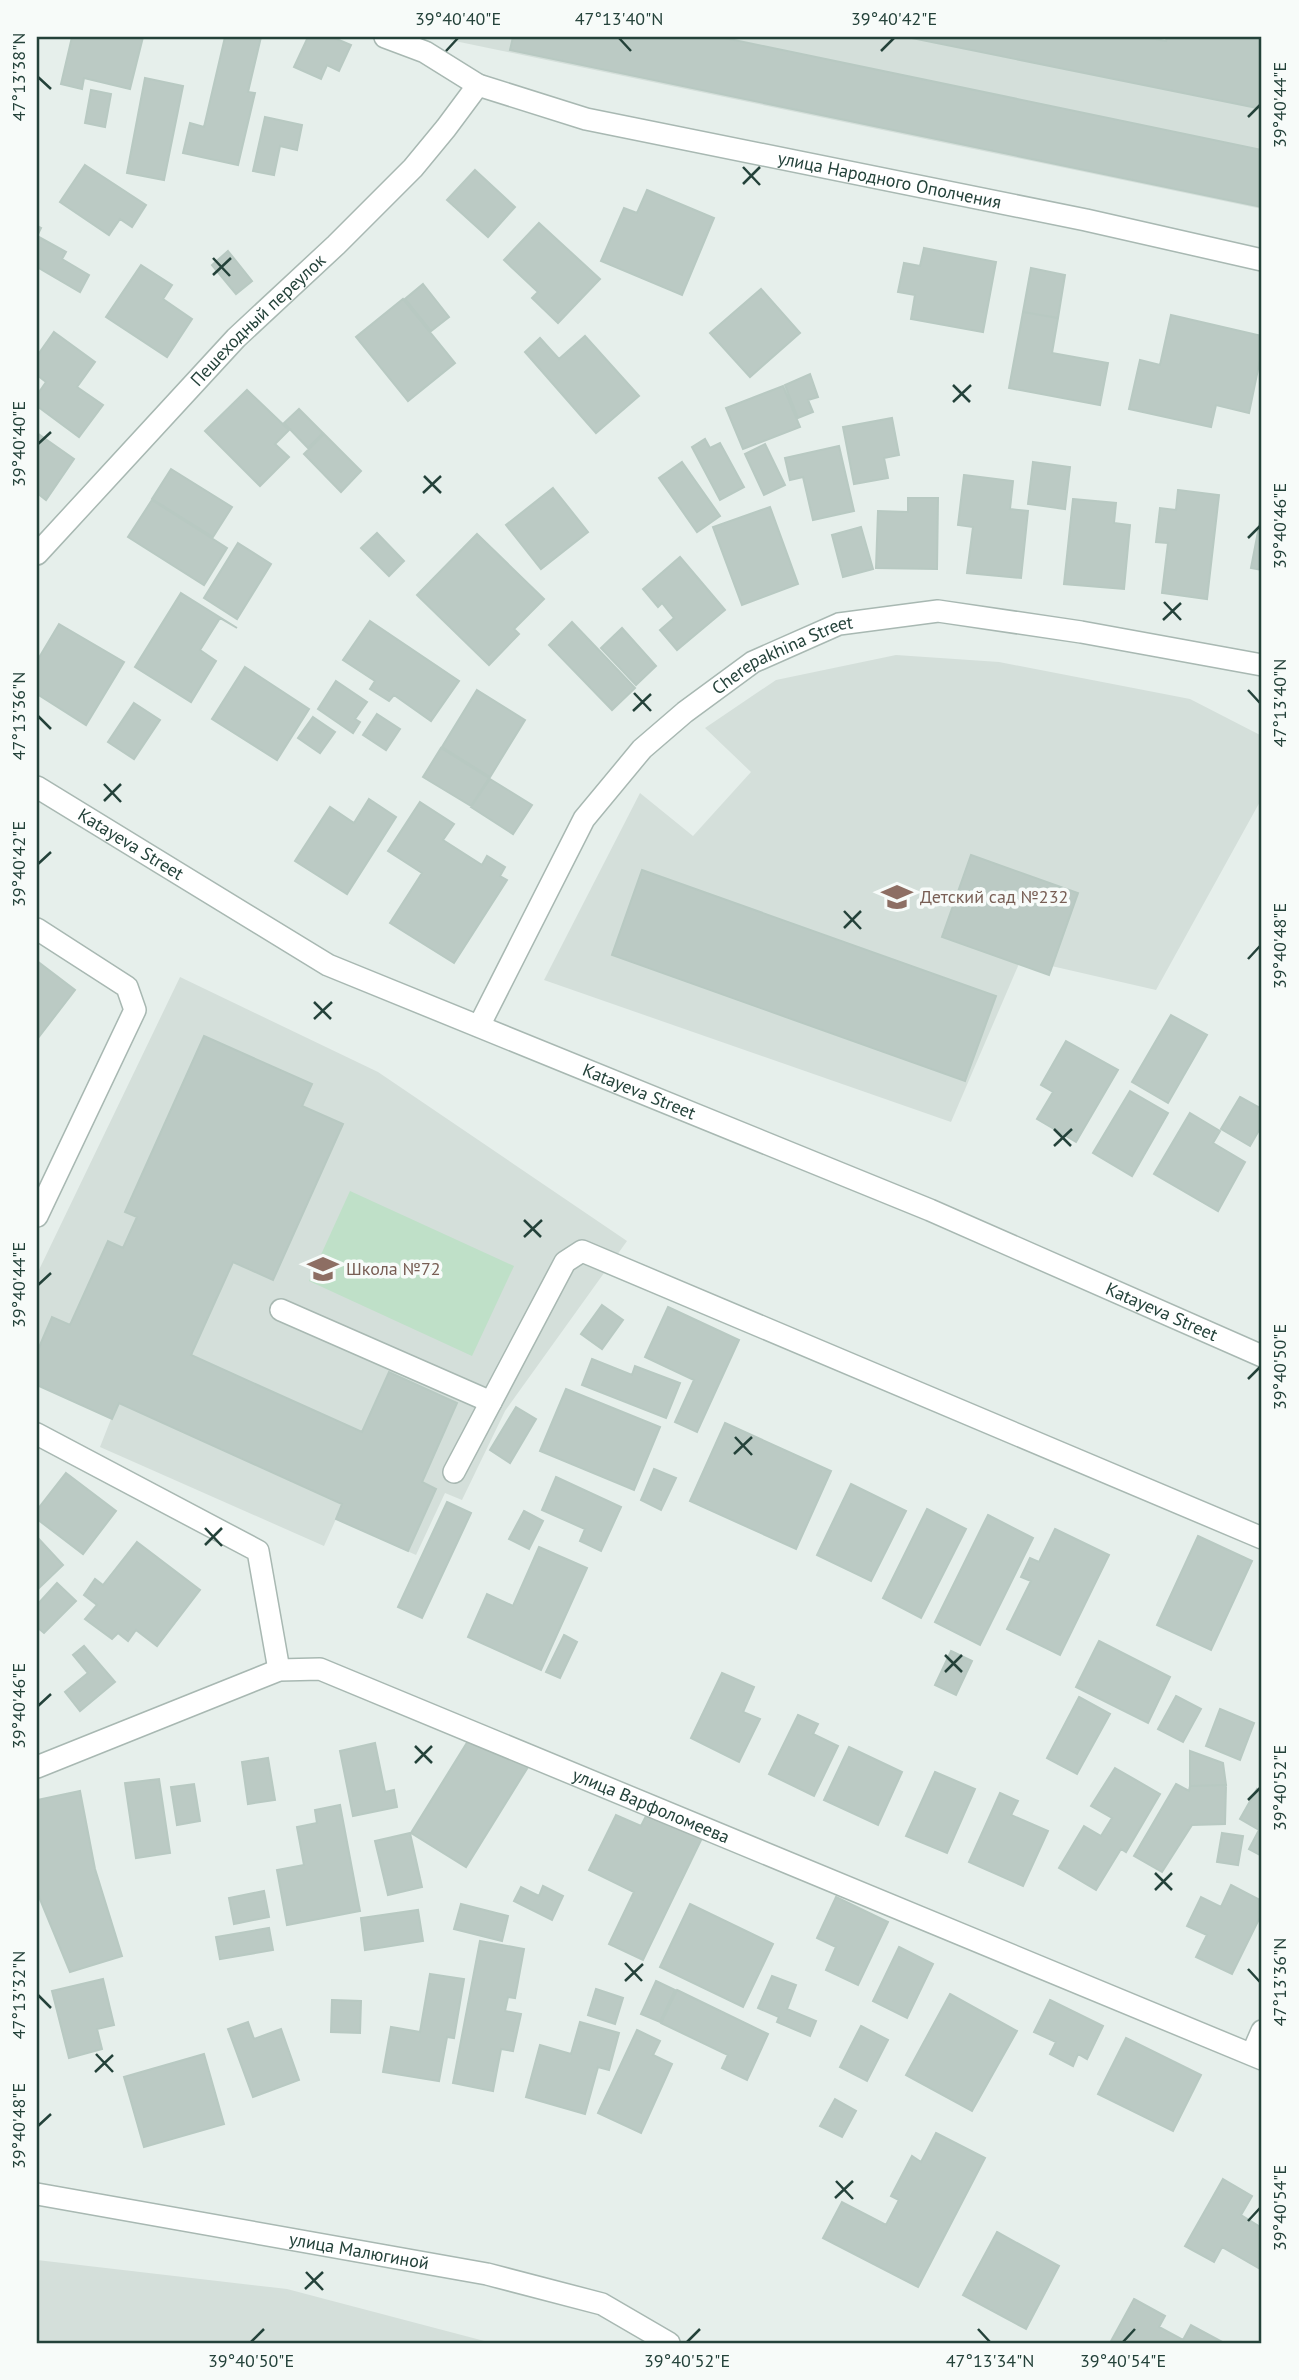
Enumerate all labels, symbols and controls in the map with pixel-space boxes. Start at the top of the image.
text: 39°40'40"E [415,7,501,30]
text: 47°13'40"N [575,7,663,30]
text: 39°40'42"E [851,7,937,30]
text: 47°13'38"N [7,33,30,121]
text: 39°40'44"E [1268,62,1291,148]
street label: улица Народного Ополчения [776,146,1003,214]
street label: Пешеходный переулок [185,248,331,391]
text: 39°40'40"E [7,401,30,487]
text: 39°40'46"E [1268,483,1291,569]
street label: Cherepakhina Street [707,610,854,699]
text: 47°13'40"N [1268,659,1291,747]
text: 47°13'36"N [7,672,30,760]
street label: Katayeva Street [74,803,188,885]
text: 39°40'42"E [7,821,30,907]
school or university icon: Детский сад №232 [880,880,914,914]
place label: Детский сад №232 [920,885,1068,908]
text: 39°40'48"E [1268,903,1291,989]
street label: Katayeva Street [579,1058,699,1124]
text: 39°40'44"E [7,1242,30,1328]
school or university icon: Школа №72 [306,1252,340,1286]
place label: Школа №72 [346,1257,441,1280]
street label: Katayeva Street [1102,1277,1221,1346]
text: 39°40'50"E [1268,1324,1291,1410]
text: 39°40'46"E [7,1663,30,1749]
text: 39°40'52"E [1268,1745,1291,1831]
street label: улица Варфоломеева [569,1763,733,1848]
text: 47°13'36"N [1268,1938,1291,2026]
text: 47°13'32"N [7,1951,30,2039]
text: 39°40'48"E [7,2083,30,2169]
text: 39°40'54"E [1268,2165,1291,2251]
street label: улица Малюгиной [287,2227,431,2274]
text: 39°40'50"E [208,2349,294,2372]
text: 39°40'52"E [644,2349,730,2372]
text: 47°13'34"N [946,2349,1034,2372]
text: 39°40'54"E [1080,2349,1166,2372]

